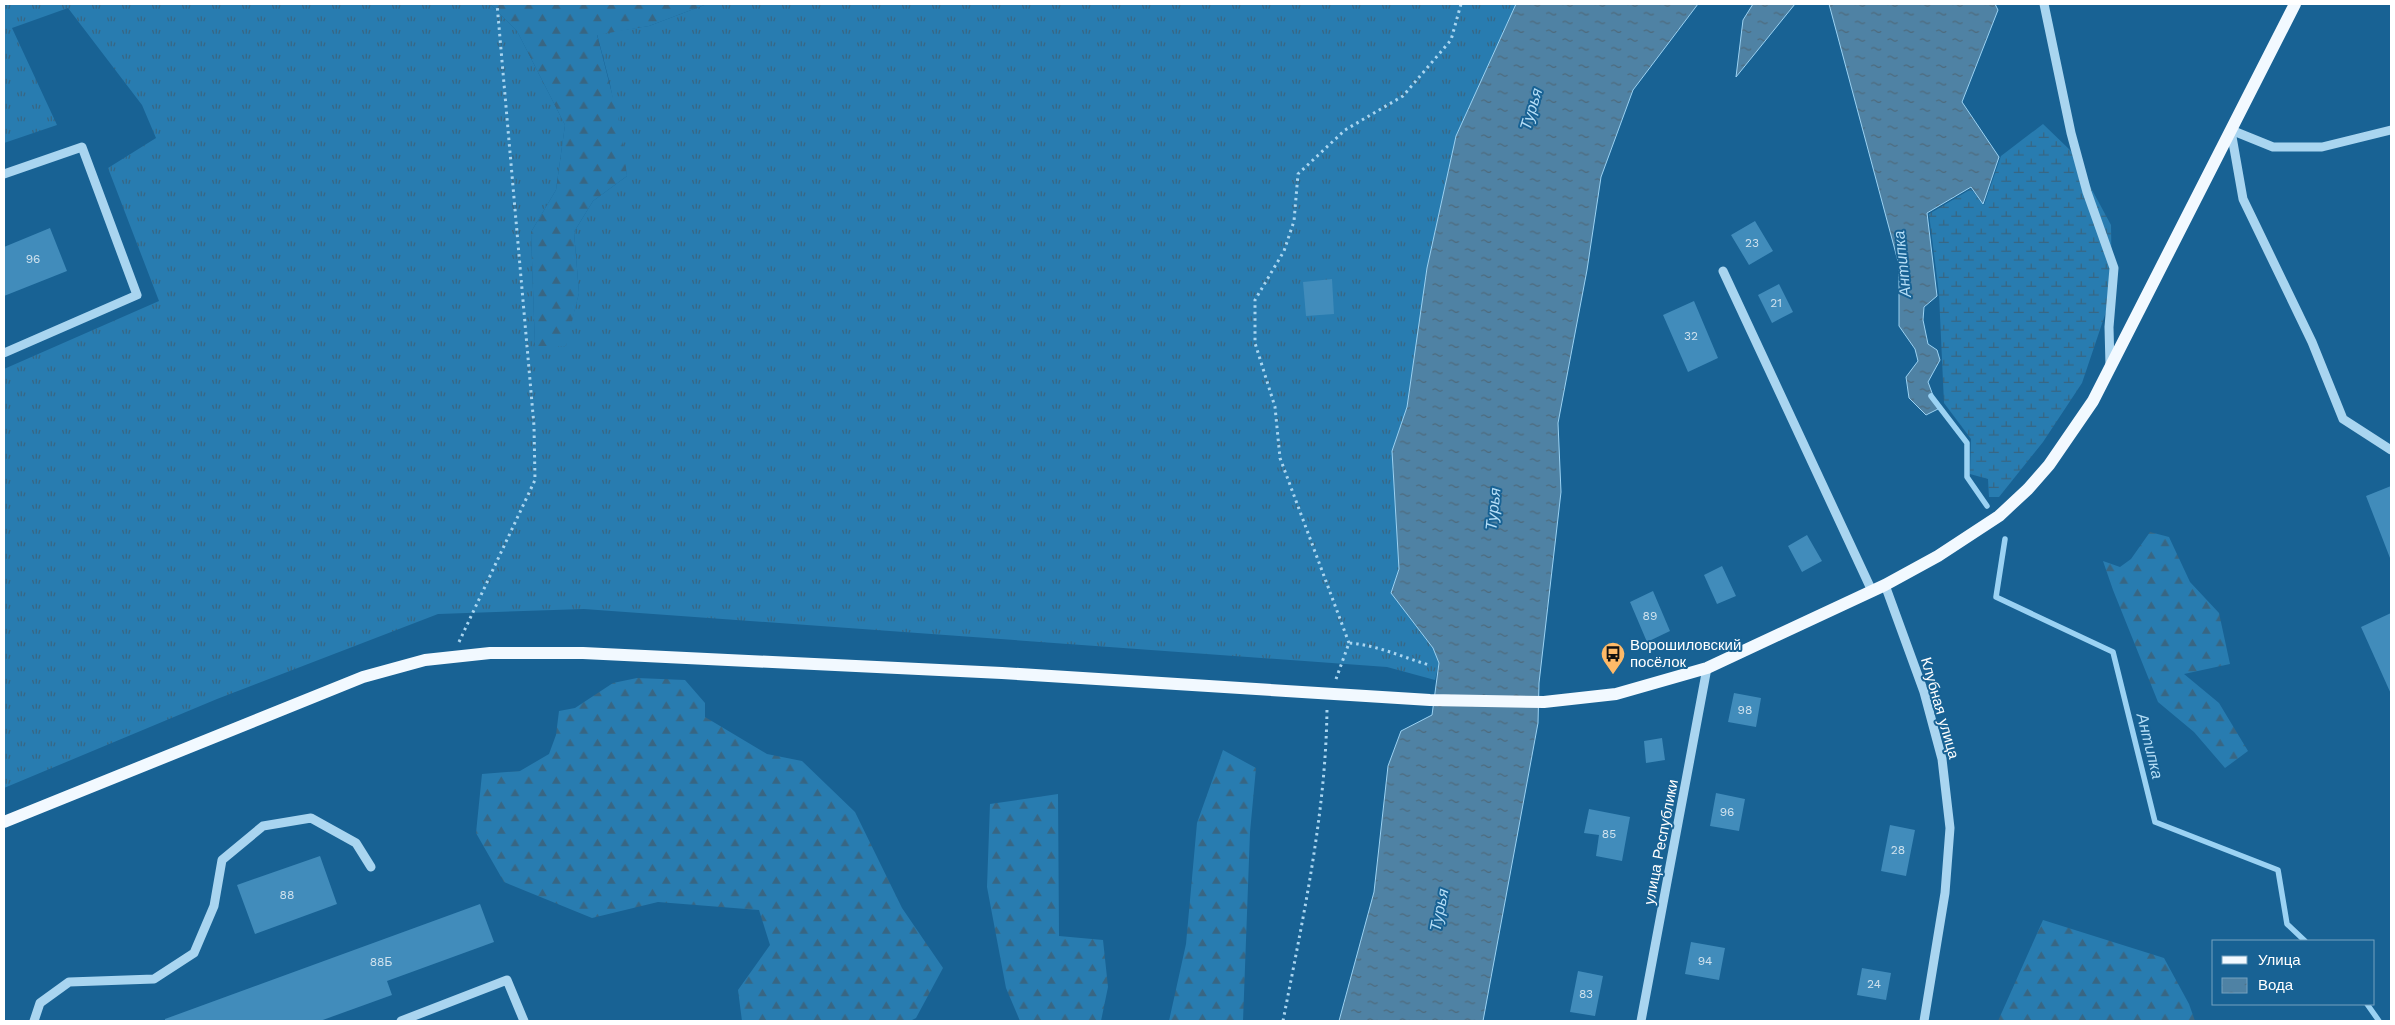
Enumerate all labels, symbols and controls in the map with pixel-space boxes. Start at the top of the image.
water label: Турья [1516,85,1547,132]
water label: Антипка [1889,230,1915,299]
house number: 23 [1745,236,1759,250]
house number: 96 [26,252,40,266]
house number: 21 [1770,296,1782,310]
house number: 32 [1684,329,1698,343]
water label: Турья [1481,486,1505,531]
house number: 89 [1643,609,1657,623]
place label: Ворошиловский посёлок [1630,636,1741,671]
bus stop icon: Ворошиловский посёлок [1600,641,1626,675]
street label: Клубная улица [1917,655,1963,762]
house number: 98 [1738,703,1752,717]
water label: Антипка [2132,710,2167,781]
street label: улица Республики [1640,778,1682,906]
house number: 96 [1720,805,1734,819]
house number: 85 [1602,827,1616,841]
house number: 28 [1891,843,1905,857]
water label: Турья [1426,887,1453,933]
house number: 88 [280,888,294,902]
legend [2212,940,2375,1005]
text: Улица [2258,951,2301,969]
house number: 94 [1698,954,1712,968]
house number: 88Б [370,955,392,969]
text: Вода [2258,976,2294,994]
house number: 24 [1867,977,1881,991]
house number: 83 [1579,987,1593,1001]

